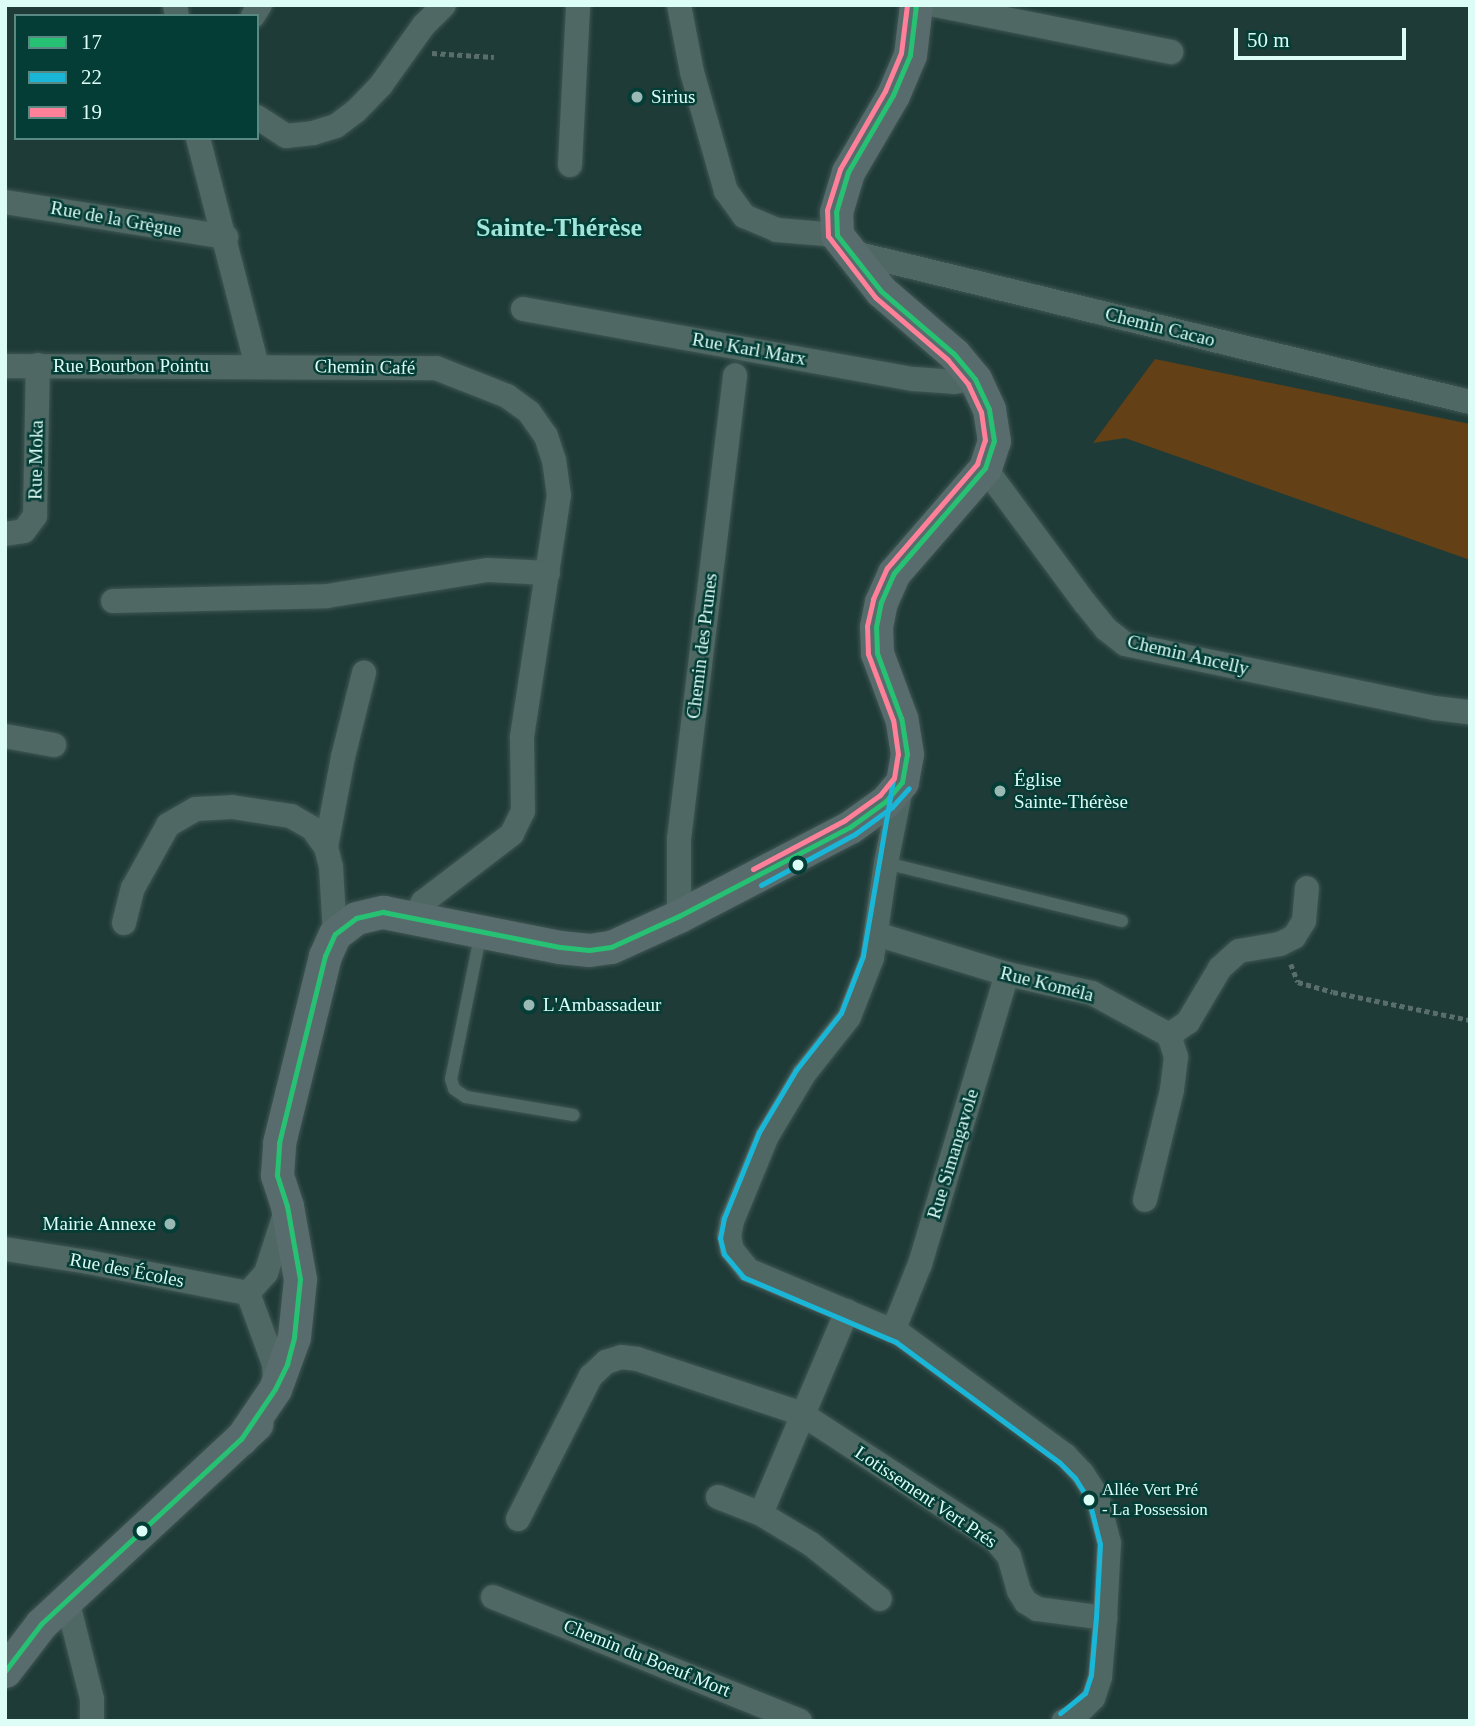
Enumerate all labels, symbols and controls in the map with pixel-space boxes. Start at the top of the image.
legend [14,14,259,140]
scale bar [1237,14,1408,58]
text: 50 m [1247,28,1290,52]
text: 17 [81,30,102,54]
text: 22 [81,65,102,89]
place label: Sirius [651,86,695,108]
marker: Sirius [629,89,645,105]
text: 19 [81,100,102,124]
street label: Rue de la Grègue [49,196,183,242]
district label: Sainte-Thérèse [476,212,642,244]
street label: Chemin Cacao [1103,302,1217,352]
street label: Rue Karl Marx [690,328,808,370]
street label: Rue Bourbon Pointu [53,355,209,377]
street label: Chemin Café [314,355,416,379]
street label: Rue Moka [24,420,48,500]
street label: Chemin des Prunes [682,572,722,720]
street label: Chemin Ancelly [1125,630,1251,680]
place label: Église Sainte-Thérèse [1014,769,1128,813]
marker: Église Sainte-Thérèse [992,783,1008,799]
unlabelled marker [791,858,805,872]
street label: Rue Koméla [998,961,1096,1007]
place label: L'Ambassadeur [543,994,661,1016]
marker: L'Ambassadeur [521,997,537,1013]
street label: Rue Simangavole [922,1086,984,1222]
place label: Mairie Annexe [42,1213,156,1235]
marker: Mairie Annexe [162,1216,178,1232]
street label: Rue des Écoles [68,1248,186,1292]
street label: Lotissement Vert Prés [851,1441,1001,1553]
place label: Allée Vert Pré - La Possession [1102,1480,1208,1520]
marker: Allée Vert Pré - La Possession [1082,1493,1096,1507]
unlabelled marker [135,1524,149,1538]
street label: Chemin du Boeuf Mort [560,1614,734,1702]

